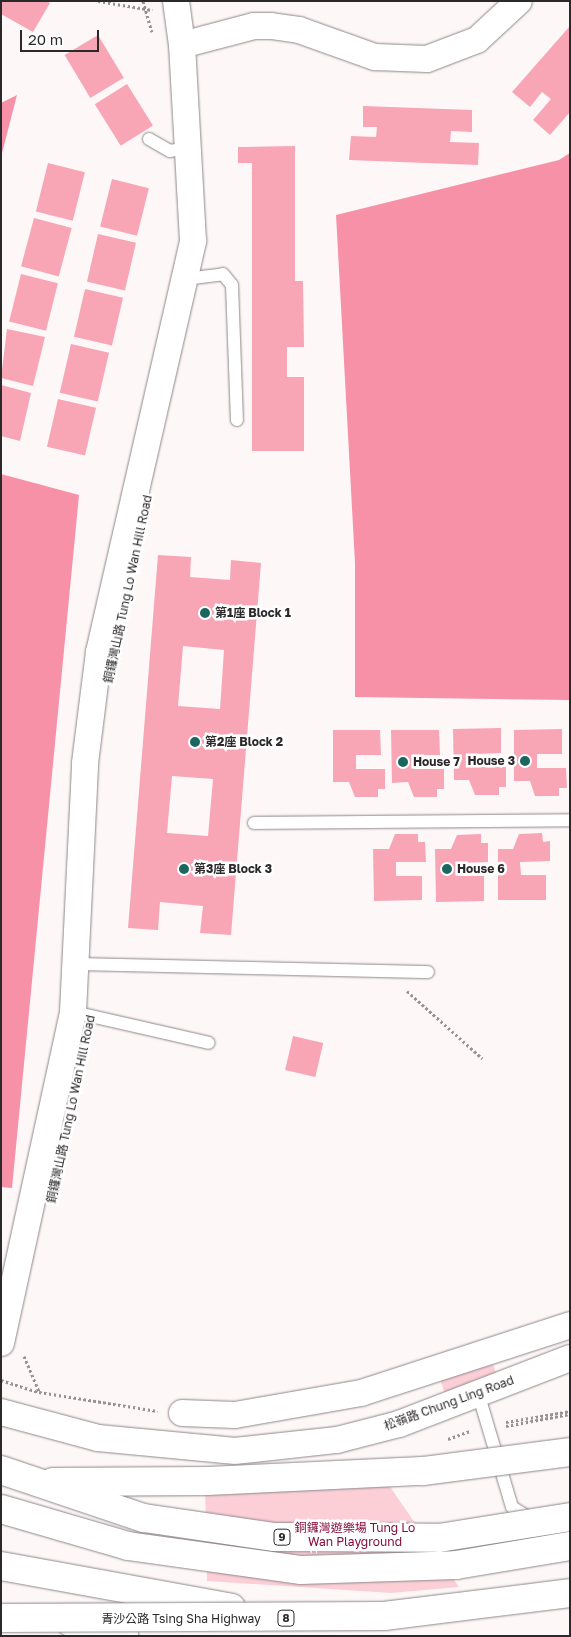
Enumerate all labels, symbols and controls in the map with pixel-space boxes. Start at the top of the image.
scale bar [22,20,101,52]
text: 20 m [28,30,63,48]
street label: 銅鑼灣山路 Tung Lo Wan Hill Road [101,494,155,684]
place label: 第1座 Block 1 [215,606,291,620]
marker: 第1座 Block 1 [199,607,211,619]
place label: 第2座 Block 2 [205,735,283,749]
marker: 第2座 Block 2 [189,736,201,748]
place label: House 3 [467,754,515,768]
place label: House 7 [413,755,460,769]
marker: House 3 [519,755,531,767]
marker: House 7 [397,756,409,768]
place label: 第3座 Block 3 [194,862,272,876]
place label: House 6 [457,862,505,876]
marker: 第3座 Block 3 [178,863,190,875]
marker: House 6 [441,863,453,875]
street label: 銅鑼灣山路 Tung Lo Wan Hill Road [44,1014,98,1204]
street label: 松嶺路 Chung Ling Road [382,1373,516,1433]
park label: 銅鑼灣遊樂場 Tung Lo Wan Playground [295,1521,415,1549]
road number: 9 [273,1528,291,1545]
road number: 8 [277,1610,295,1626]
street label: 青沙公路 Tsing Sha Highway [101,1612,261,1626]

